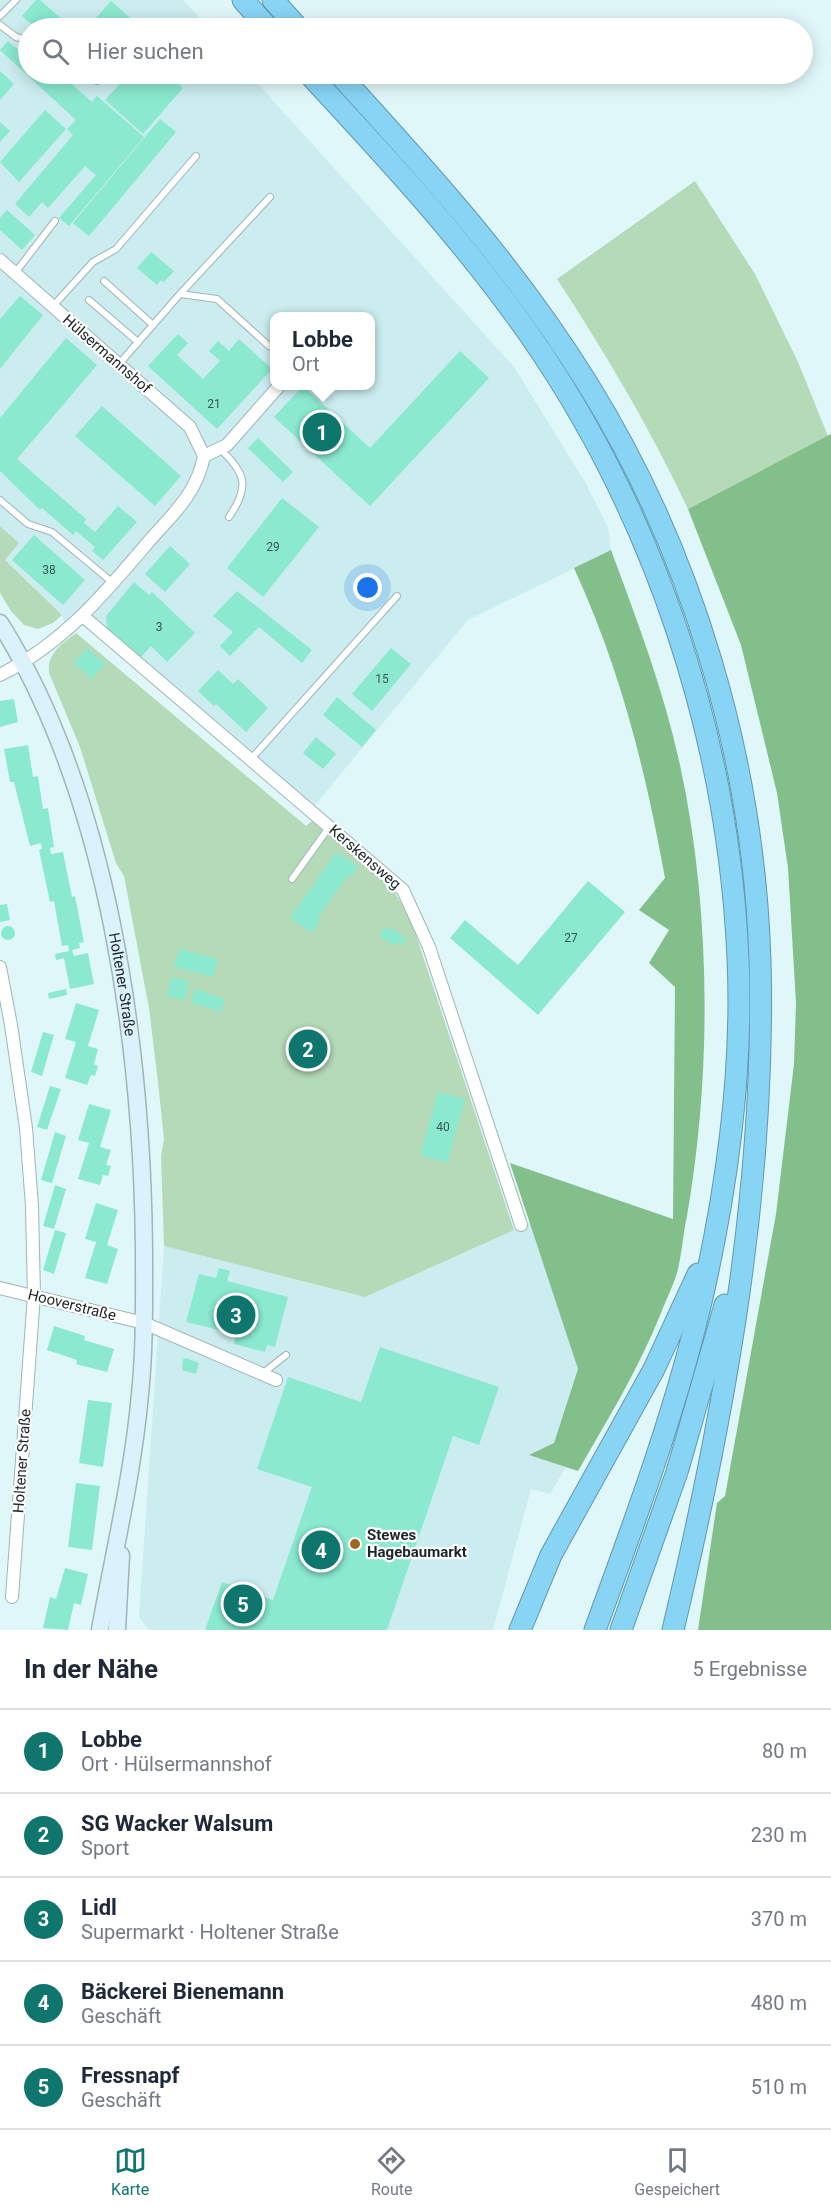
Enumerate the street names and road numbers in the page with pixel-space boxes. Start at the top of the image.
street label: Hülsermannshof [59,311,155,398]
street label: Kerskensweg [325,821,405,893]
street label: Holtener Straße [105,931,139,1037]
street label: Hooverstraße [26,1285,118,1325]
street label: Holtener Straße [9,1408,35,1514]

